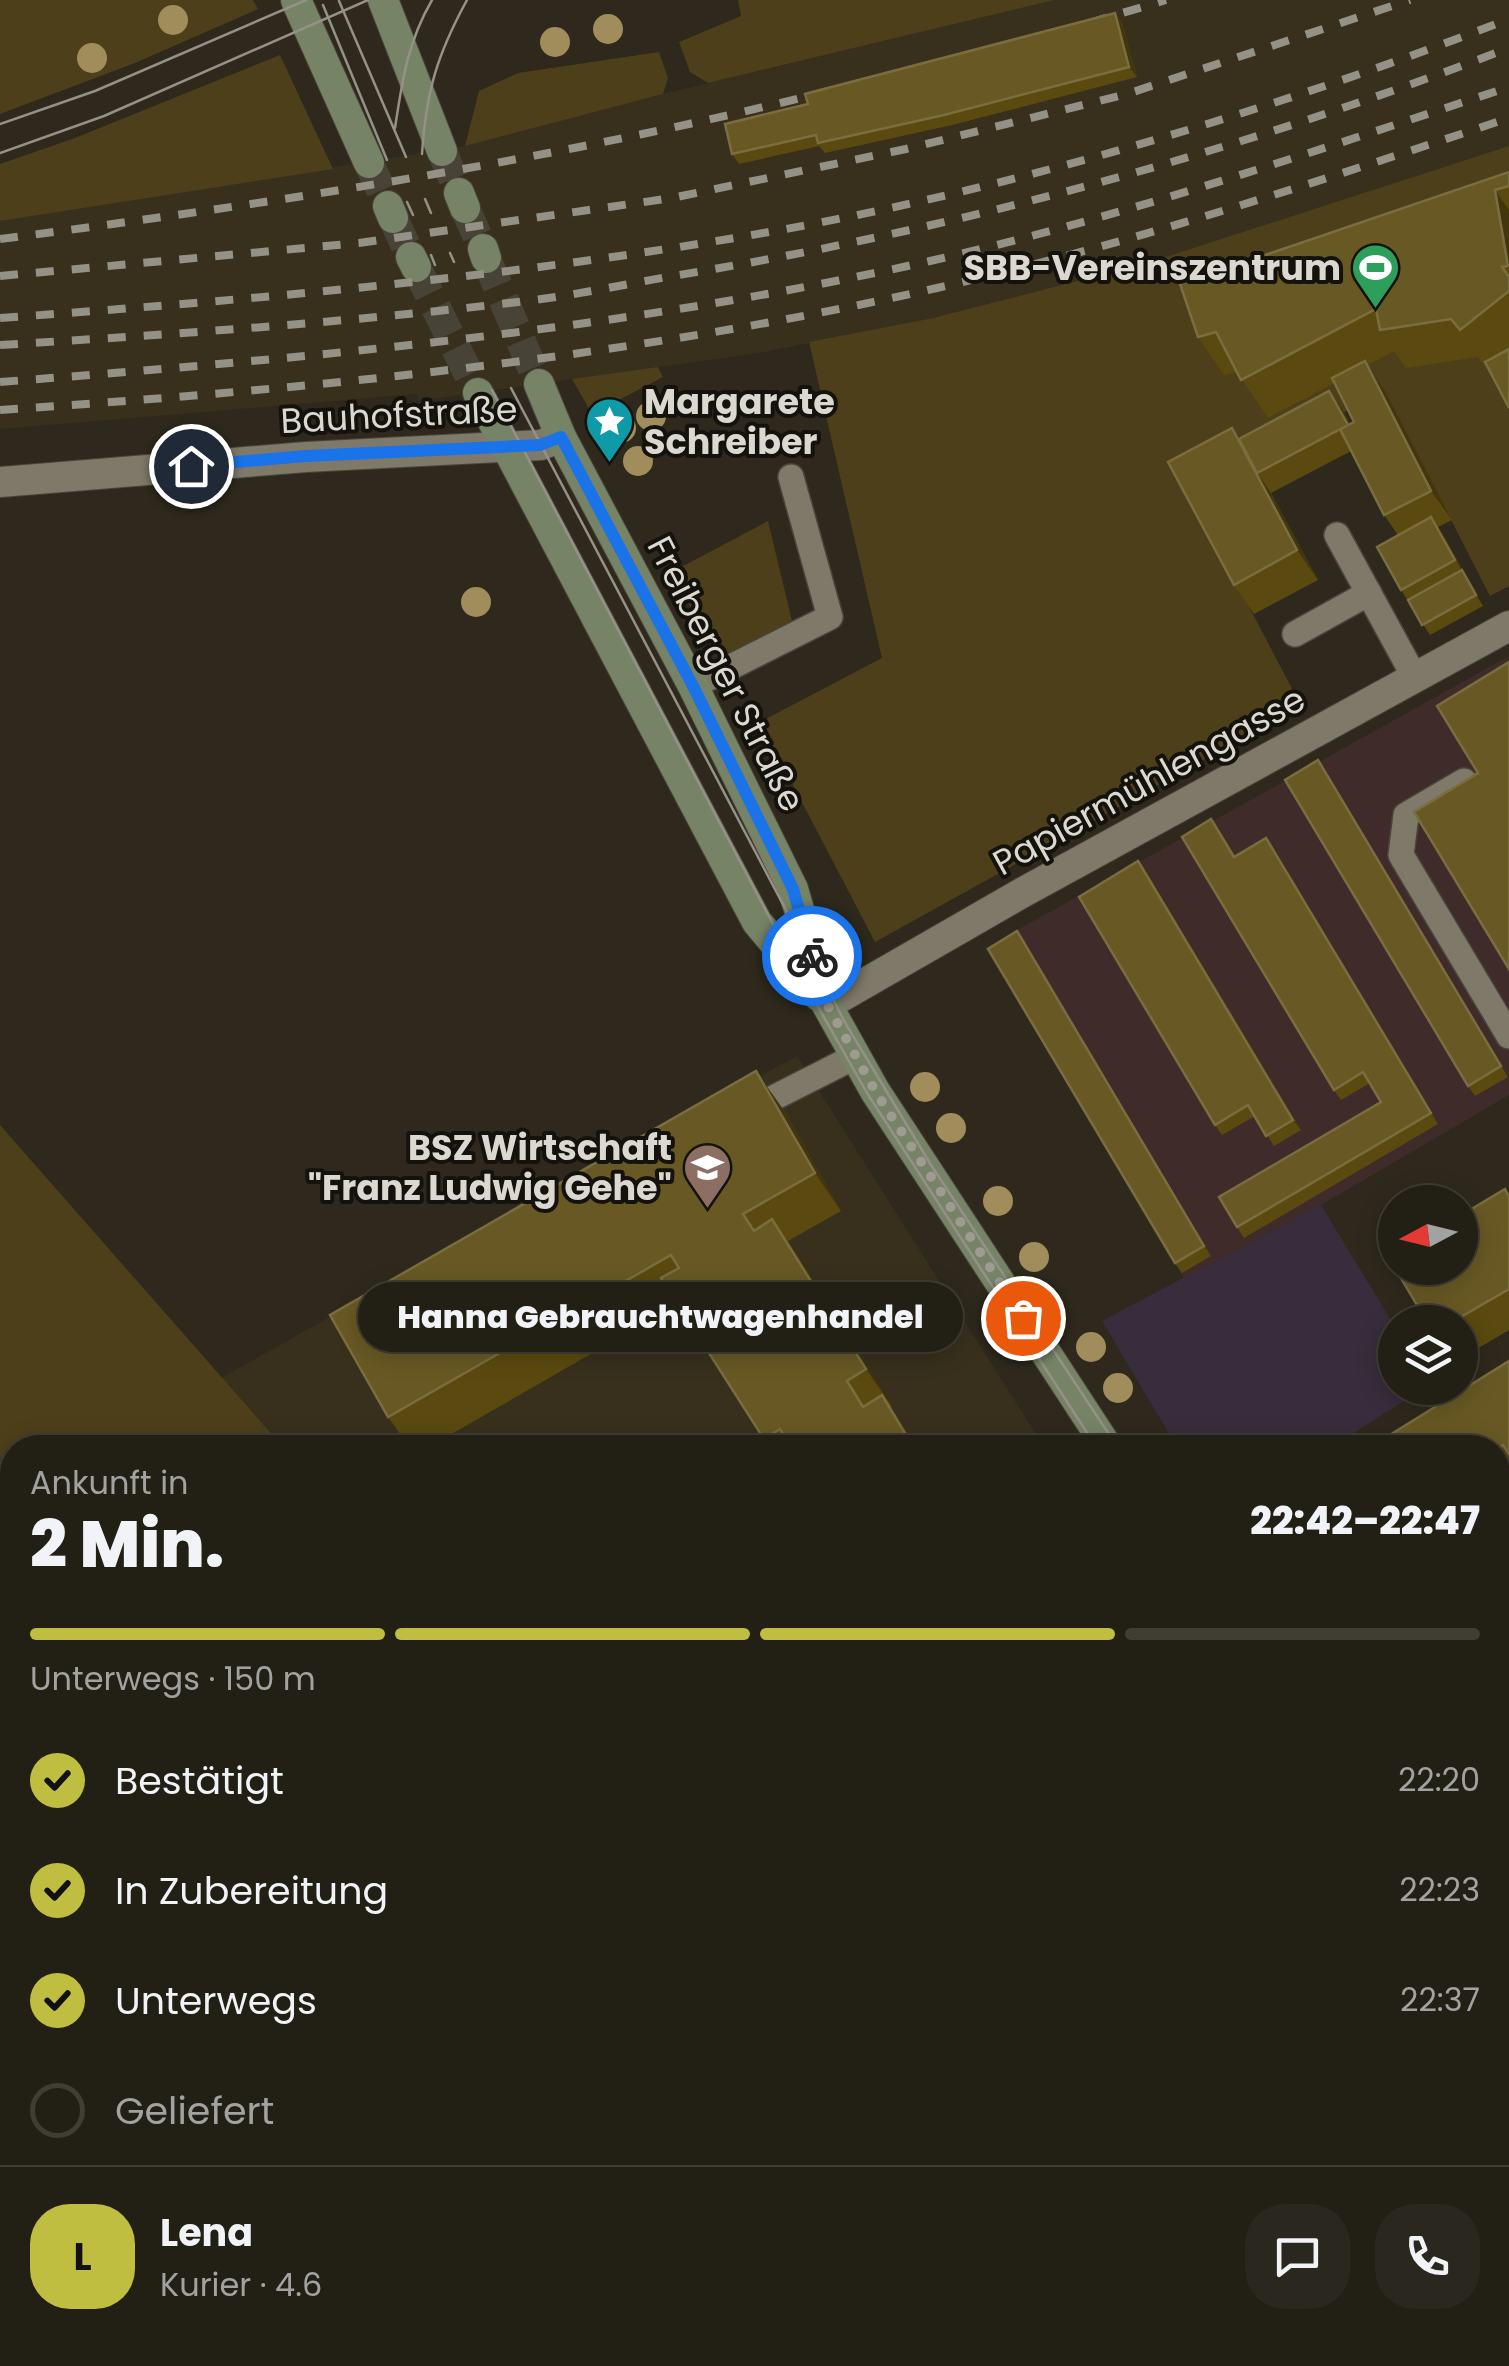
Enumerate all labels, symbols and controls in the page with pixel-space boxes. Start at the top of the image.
sports icon: SBB-Vereinszentrum [1350,242,1402,310]
place label: SBB-Vereinszentrum [964,243,1341,292]
place label: Margarete Schreiber [644,377,835,466]
street label: Bauhofstraße [279,384,519,445]
place icon: Margarete Schreiber [583,396,635,464]
pin [149,424,234,509]
icon: home [164,439,219,494]
street label: Freiberger Straße [636,528,817,820]
street label: Papiermühlengasse [984,674,1314,887]
courier [762,906,862,1006]
icon: bike [785,929,840,984]
place label: BSZ Wirtschaft "Franz Ludwig Gehe" [308,1123,672,1212]
school or university icon: BSZ Wirtschaft "Franz Ludwig Gehe" [681,1142,733,1210]
north arrow [1378,1185,1478,1285]
map controls [1378,1185,1478,1405]
pin [981,1276,1066,1361]
callout: Hanna Gebrauchtwagenhandel [358,1283,963,1353]
icon: bag [996,1291,1051,1346]
text: Hanna Gebrauchtwagenhandel [397,1294,924,1339]
button: layers [1378,1305,1478,1405]
text: Ankunft in [30,1460,189,1505]
text: 22:42–22:47 [1250,1494,1480,1547]
text: 2 Min. [30,1499,224,1590]
text: Unterwegs · 150 m [30,1656,316,1701]
icon: check [30,1753,85,1808]
text: Bestätigt [115,1754,284,1807]
text: 22:20 [1398,1757,1480,1802]
icon: check [30,1863,85,1918]
text: In Zubereitung [115,1864,388,1917]
text: 22:23 [1399,1867,1480,1912]
icon: check [30,1973,85,2028]
text: Unterwegs [115,1974,317,2027]
text: 22:37 [1400,1977,1480,2022]
text: Geliefert [115,2084,274,2137]
button: chat [1245,2204,1350,2309]
button: phone [1375,2204,1480,2309]
text: Lena [160,2206,253,2259]
text: L [73,2230,92,2283]
text: Kurier · 4.6 [160,2262,322,2307]

